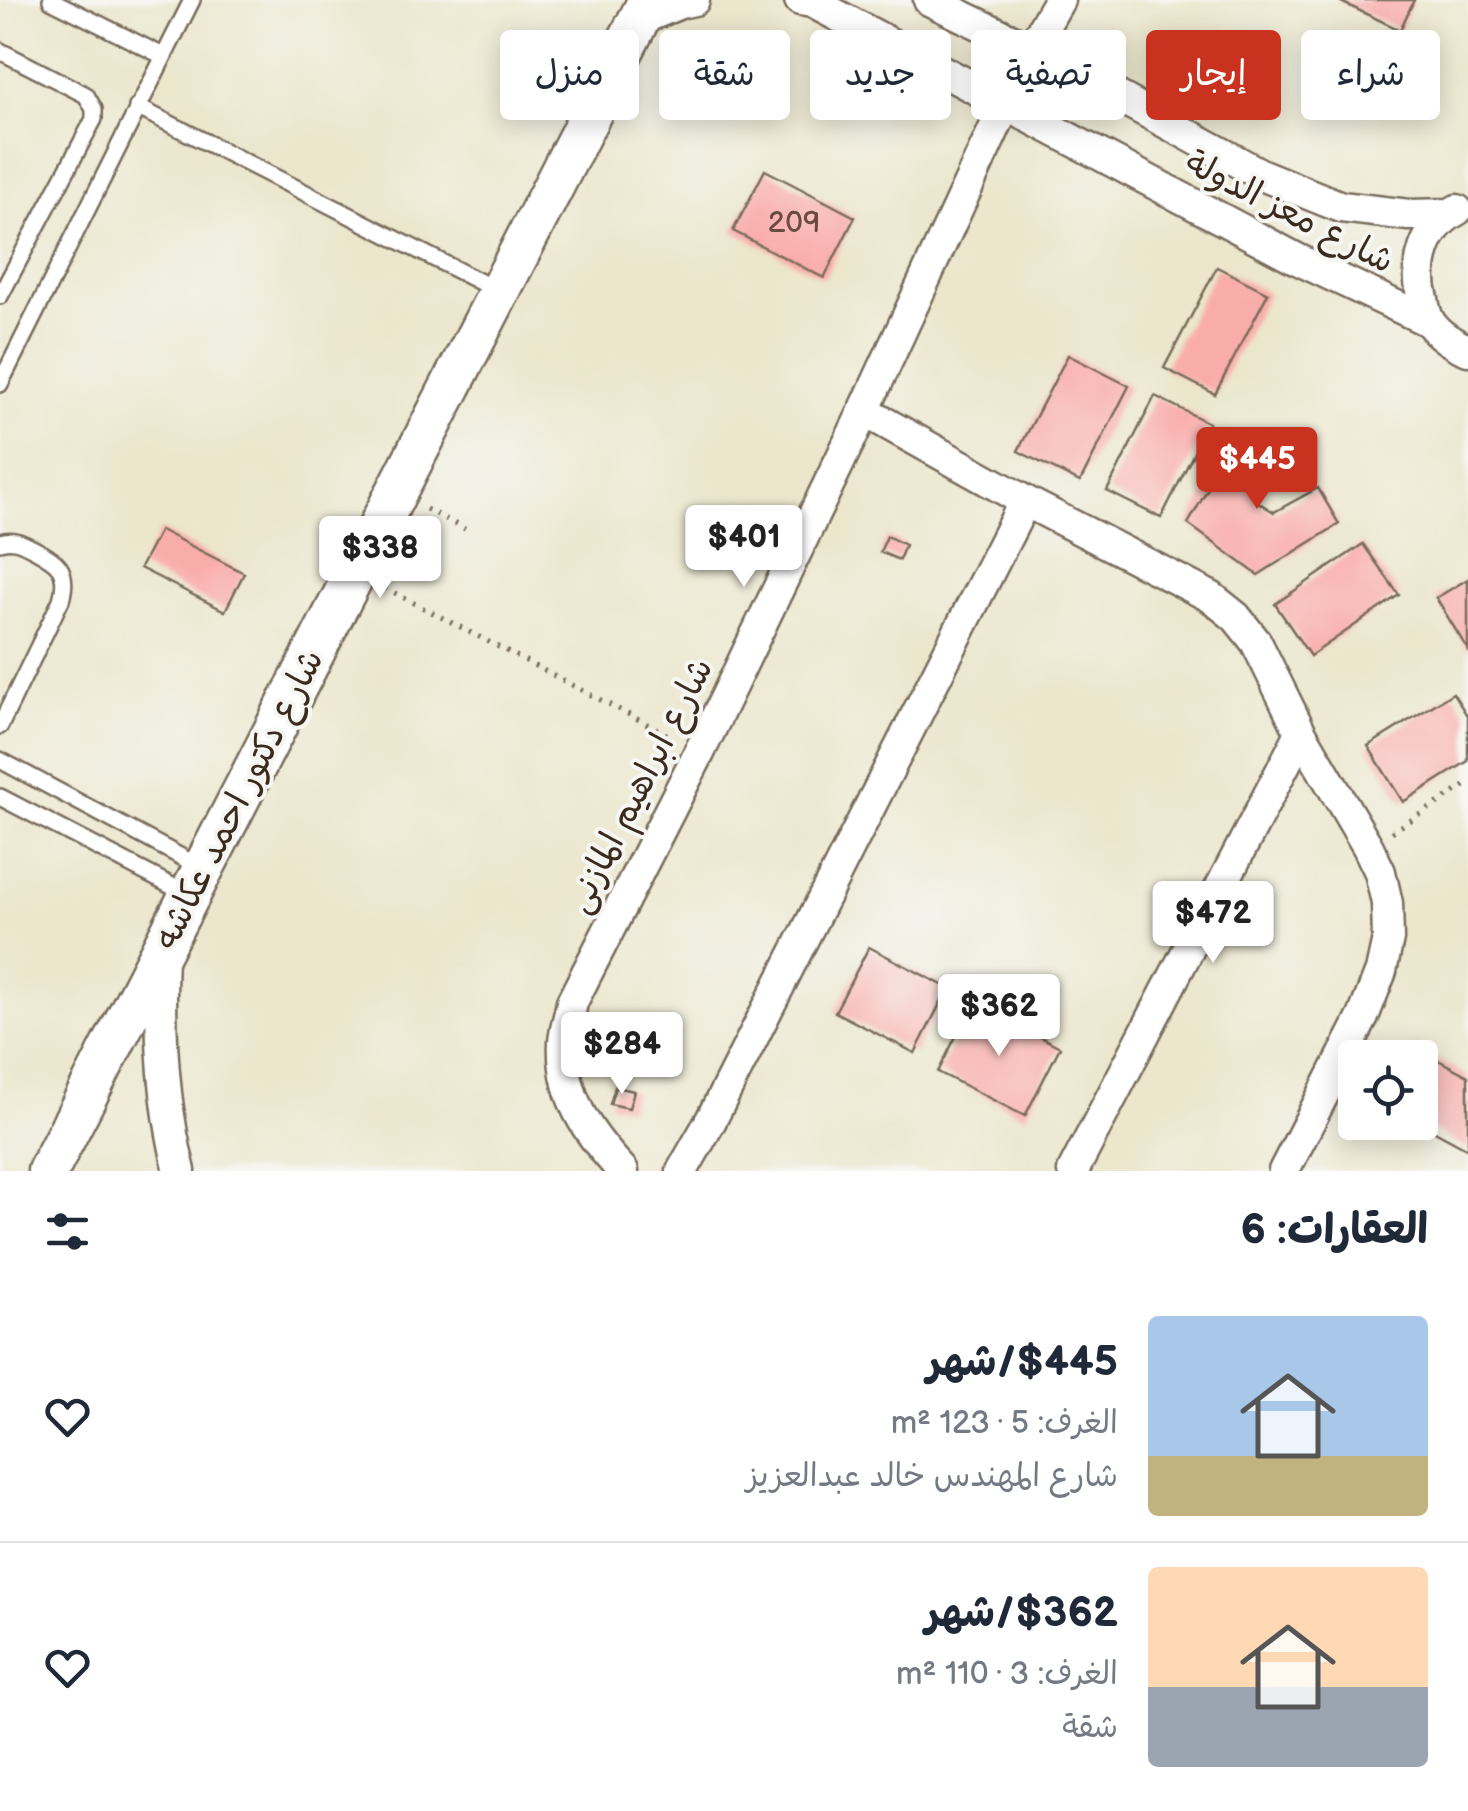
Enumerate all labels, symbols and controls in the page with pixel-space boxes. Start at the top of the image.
chip: منزل [500,30,639,120]
chip: شقة [659,30,790,120]
chip: جديد [810,30,951,120]
chip: تصفية [971,30,1126,120]
chip: إيجار [1146,30,1281,120]
chip: شراء [1301,30,1440,120]
street label: شارع معز الدولة [1177,141,1401,285]
house number: 209 [768,205,820,241]
pin: $445 [1198,427,1316,512]
text: $445 [1218,440,1296,479]
pin: $401 [685,505,803,590]
pin: $338 [321,516,439,601]
text: $401 [707,518,781,557]
text: $338 [341,529,419,568]
street label: شارع دكتور احمد عكاشه [145,642,335,958]
street label: شارع ابراهيم المازنى [558,651,727,922]
pin: $472 [1154,881,1272,966]
text: $472 [1175,894,1251,933]
pin: $362 [940,974,1058,1059]
text: $362 [960,987,1038,1026]
pin: $284 [563,1012,681,1097]
text: $284 [583,1025,661,1064]
map controls [1338,1040,1438,1140]
button: locate [1338,1040,1438,1140]
icon: filters [40,1204,95,1259]
text: العقارات: 6 [1240,1205,1428,1256]
text: $445/شهر [927,1337,1118,1388]
icon: home [1228,1356,1348,1476]
icon: heart [40,1389,95,1444]
text: الغرف: 5 · 123 m² [891,1404,1118,1443]
text: شارع المهندس خالد عبدالعزيز [746,1457,1118,1496]
text: $362/شهر [925,1588,1118,1639]
icon: home [1228,1607,1348,1727]
icon: heart [40,1640,95,1695]
text: الغرف: 3 · 110 m² [896,1655,1118,1694]
text: شقة [1062,1708,1118,1747]

